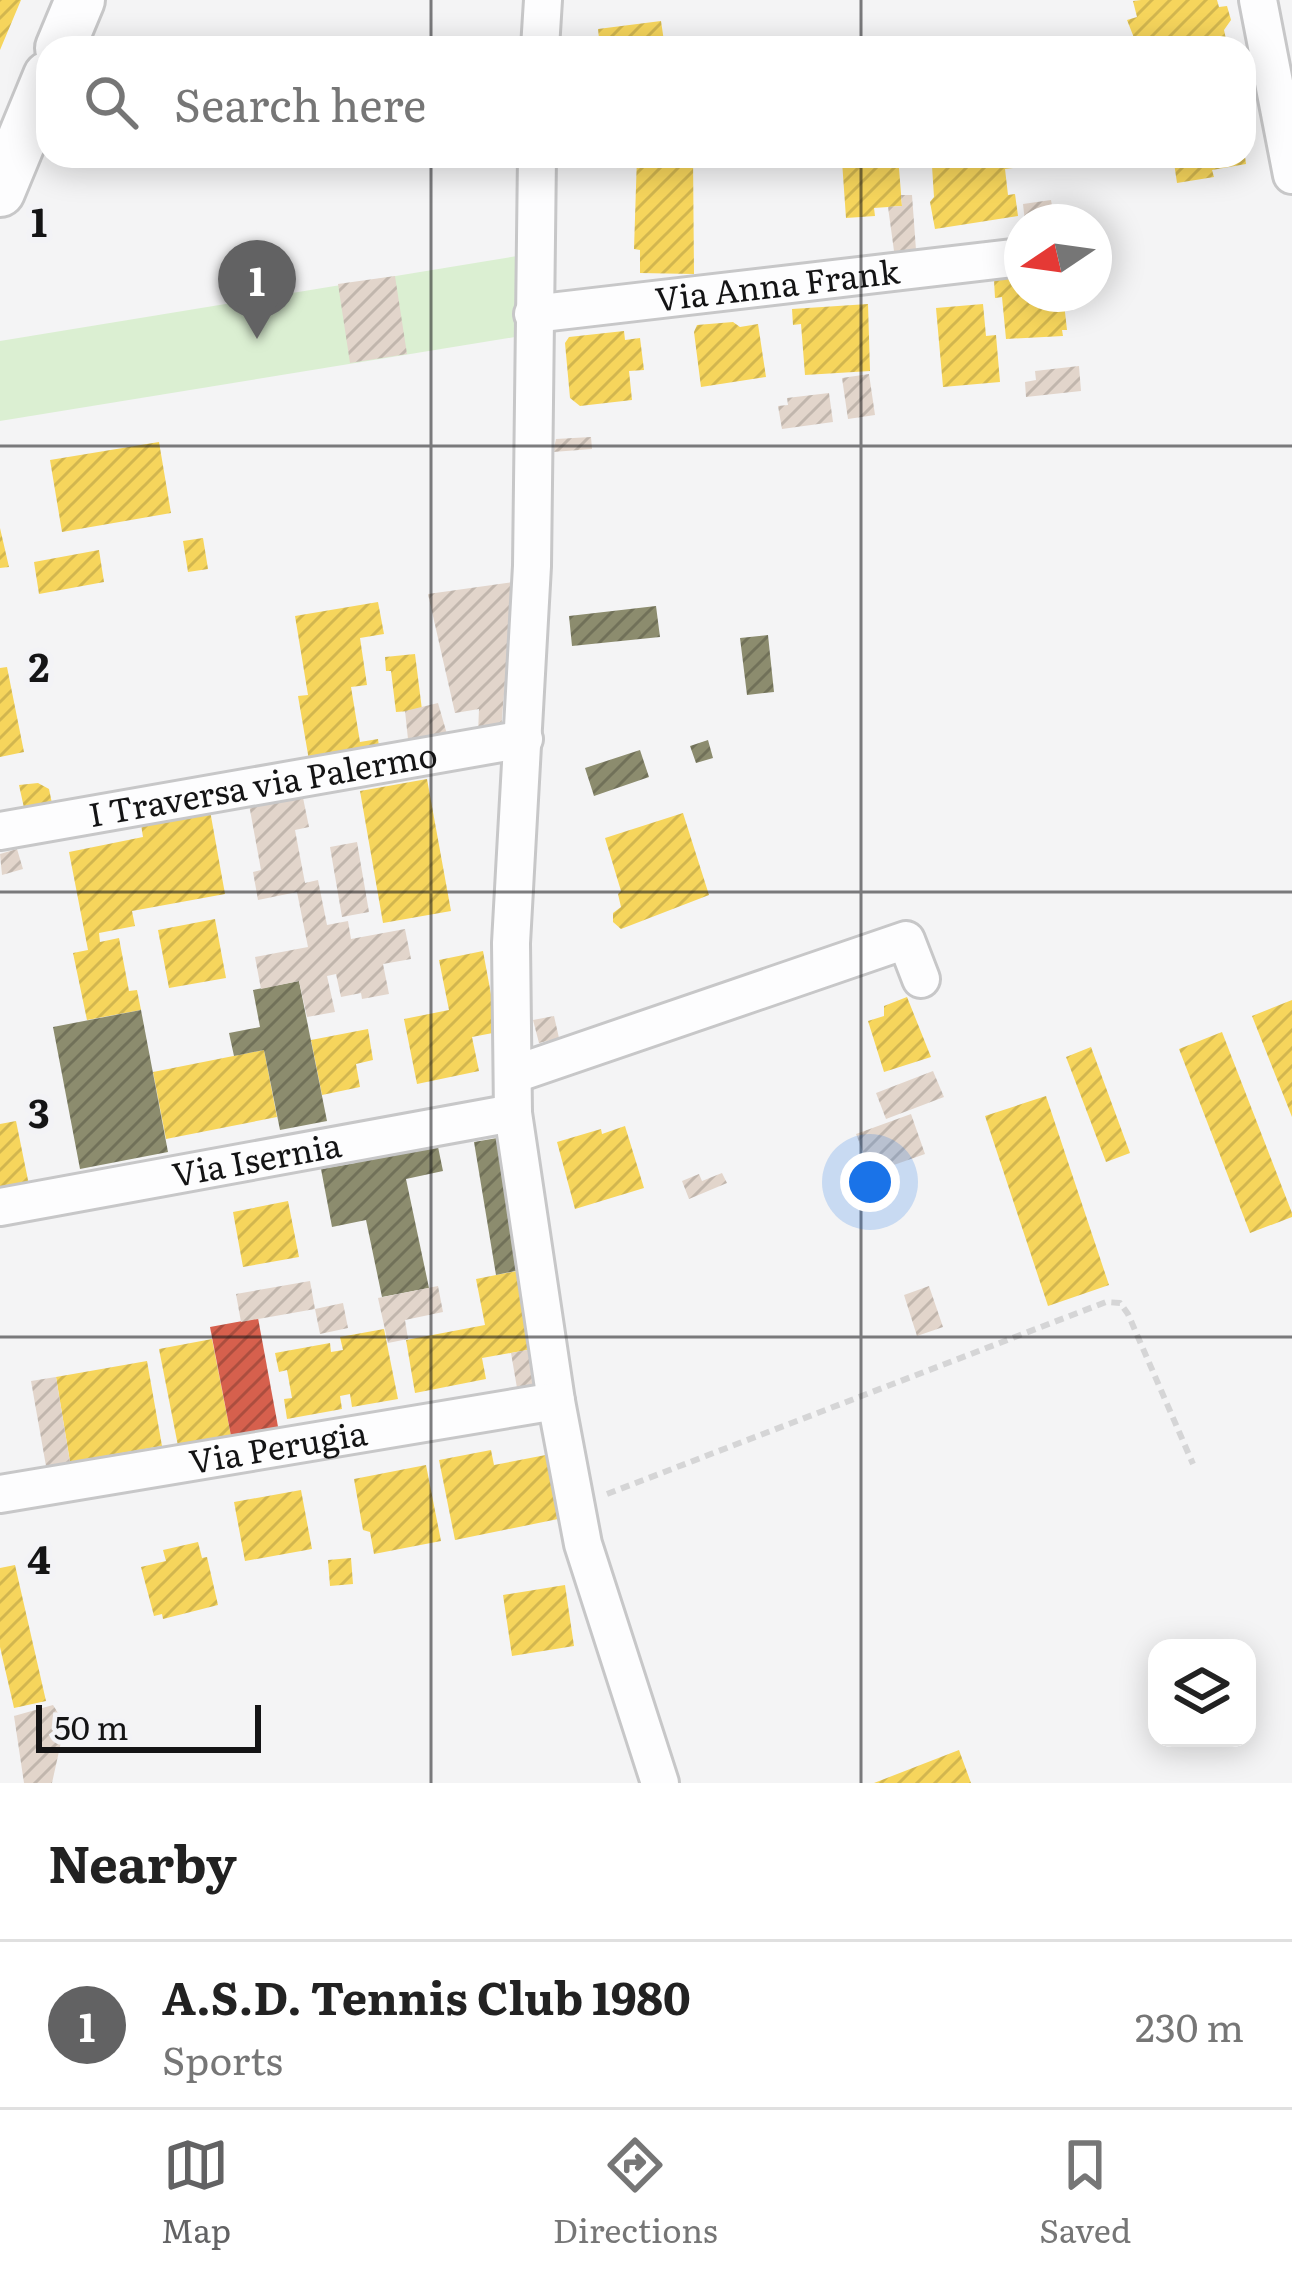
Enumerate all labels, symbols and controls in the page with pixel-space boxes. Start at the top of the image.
search box [36,36,1256,168]
icon: search [78,69,144,135]
text: Search here [174,69,426,136]
text: 1 [31,191,47,249]
north arrow [1004,204,1112,312]
pin: 1 [218,240,296,339]
street label: Via Anna Frank [652,244,903,322]
text: 2 [29,636,49,694]
street label: I Traversa via Palermo [84,728,441,837]
text: 3 [28,1082,50,1140]
street label: Via Isernia [168,1118,345,1197]
your location [840,1152,900,1212]
street label: Via Perugia [185,1406,371,1484]
text: 4 [27,1528,51,1586]
map controls [1148,1639,1256,1747]
button: layers [1148,1639,1256,1747]
scale bar [36,1699,261,1752]
text: 50 m [54,1701,128,1750]
text: Nearby [48,1823,237,1899]
text: A.S.D. Tennis Club 1980 [162,1962,691,2029]
text: 1 [79,1996,95,2054]
text: 230 m [1135,1996,1244,2054]
text: Sports [162,2029,283,2087]
tab: Map [161,2132,231,2253]
tab: Directions [553,2132,718,2253]
tab: Saved [1039,2132,1131,2253]

